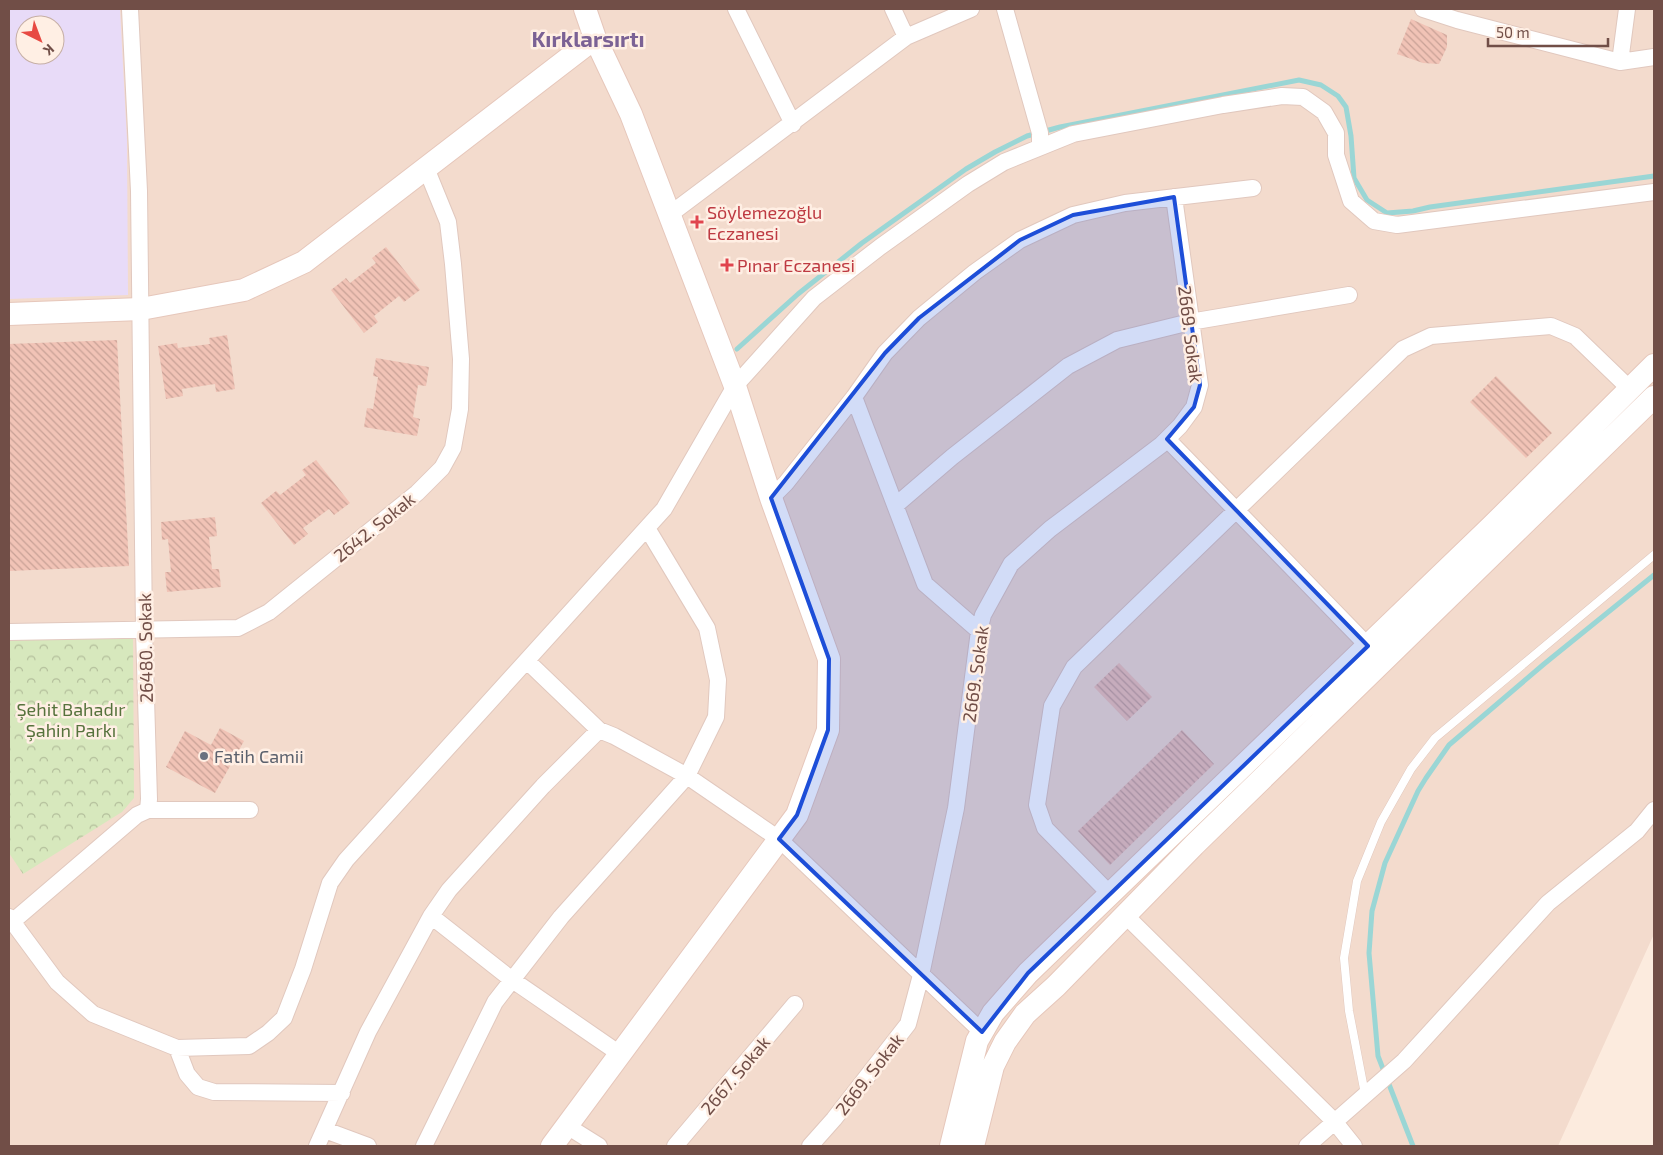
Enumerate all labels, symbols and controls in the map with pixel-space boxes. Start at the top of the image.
north arrow [15,15,65,65]
scale bar [1488,15,1608,47]
text: 50 m [1496,23,1530,41]
district label: Kırklarsırtı [531,25,645,51]
text: K [40,41,58,59]
place label: Söylemezoğlu Eczanesi [707,201,822,244]
marker: Söylemezoğlu Eczanesi [691,216,703,228]
place label: Pınar Eczanesi [737,254,855,276]
marker: Pınar Eczanesi [721,259,733,271]
street label: 2669. Sokak [1174,284,1208,384]
street label: 2642. Sokak [329,488,419,566]
street label: 26480. Sokak [133,593,157,703]
street label: 2669. Sokak [957,624,993,724]
park label: Şehit Bahadır Şahin Parkı [17,698,125,742]
place label: Fatih Camii [214,745,304,767]
marker: Fatih Camii [198,750,210,762]
street label: 2669. Sokak [830,1029,908,1119]
street label: 2667. Sokak [696,1031,774,1119]

